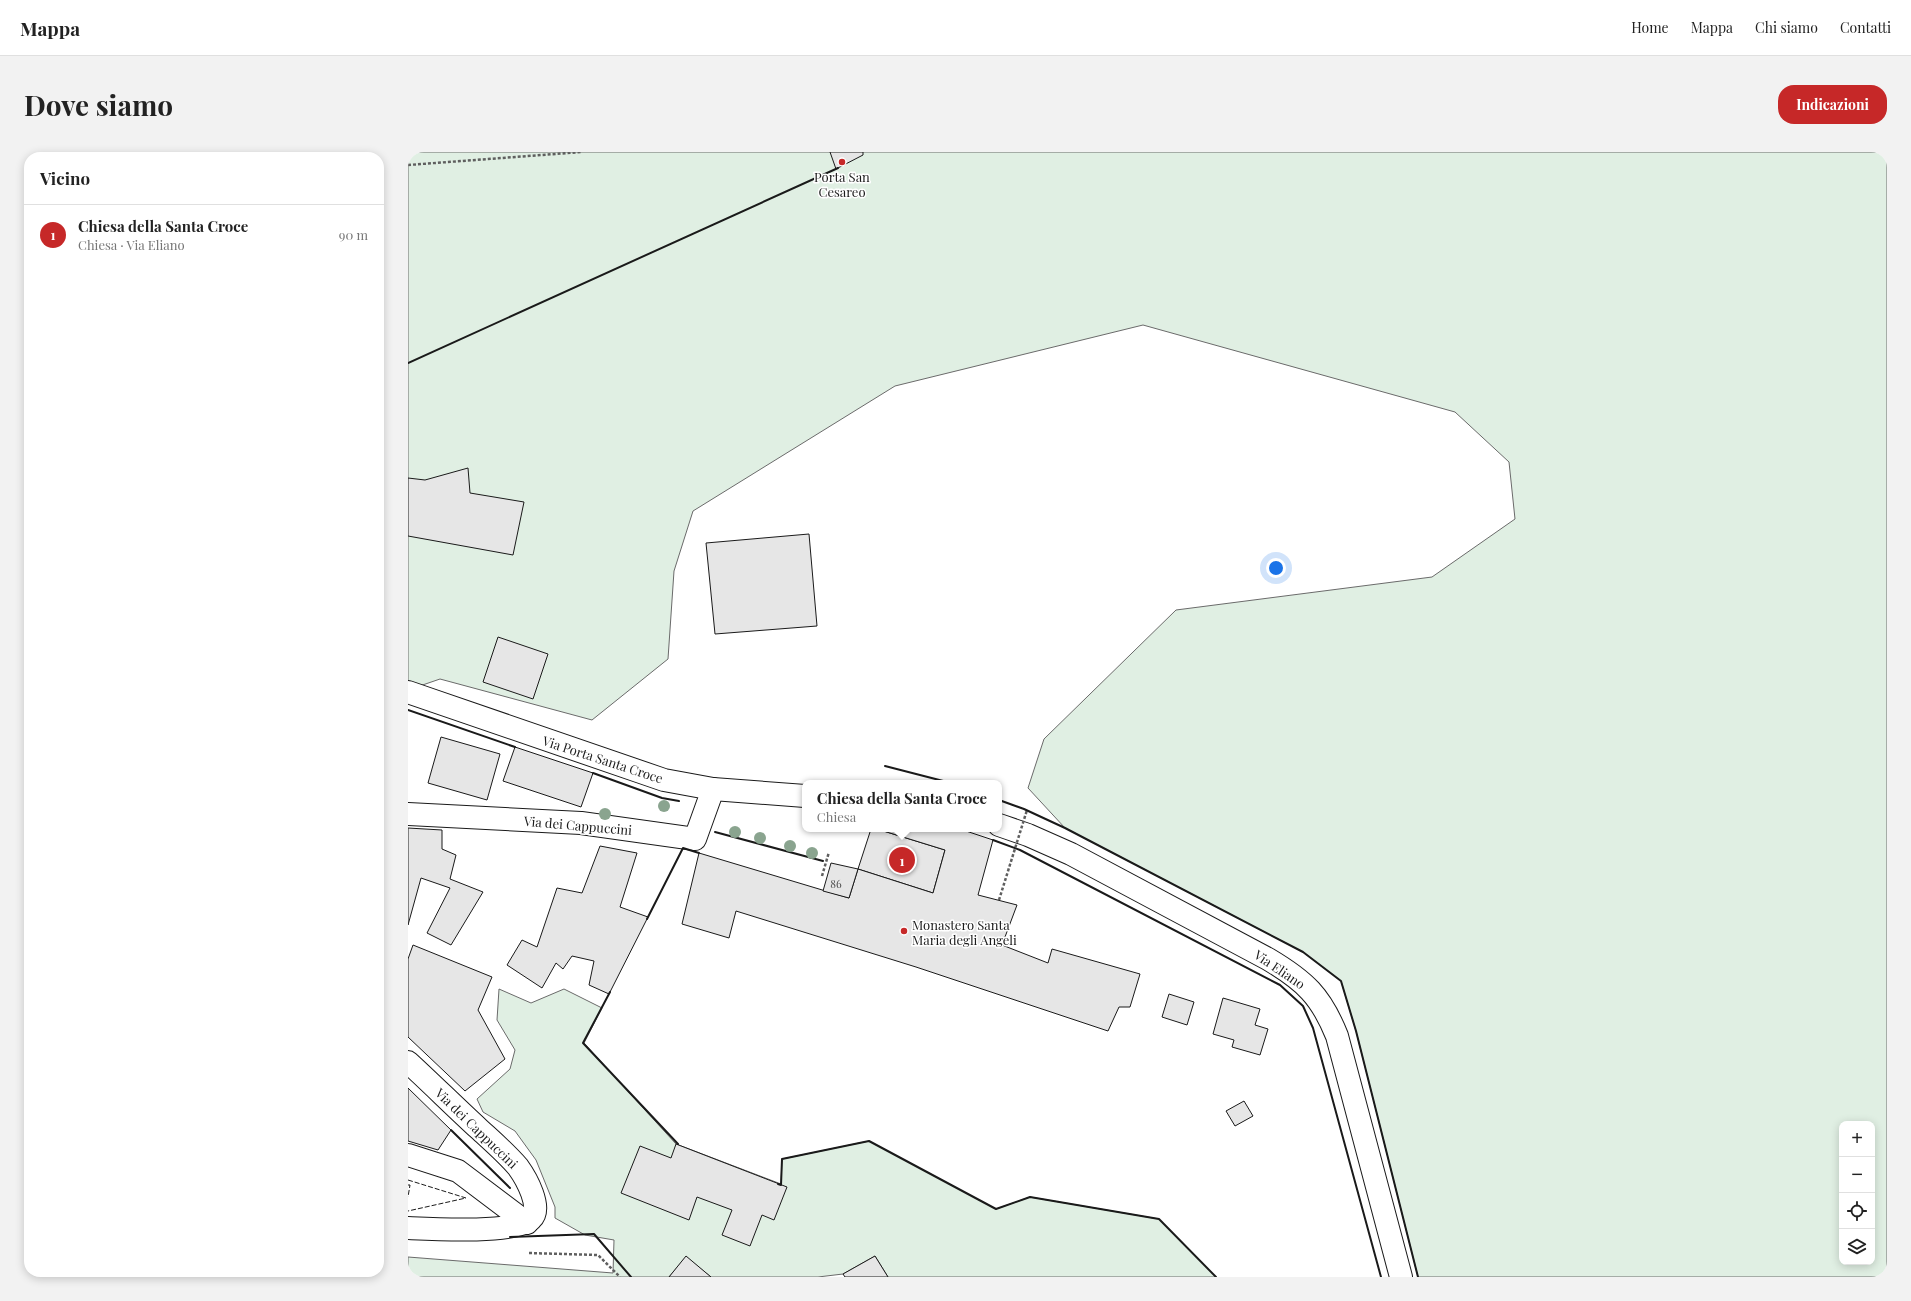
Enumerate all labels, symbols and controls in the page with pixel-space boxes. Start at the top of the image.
text: Mappa [20,15,80,41]
text: Home [1631,18,1669,37]
text: Mappa [1691,18,1733,37]
text: Chi siamo [1755,18,1818,37]
text: Contatti [1840,18,1891,37]
button: Indicazioni [1778,85,1887,124]
text: Dove siamo [24,86,173,123]
marker: Porta San Cesareo [837,157,847,167]
text: Vicino [40,167,90,189]
place label: Porta San Cesareo [814,168,870,200]
text: Chiesa della Santa Croce [78,216,248,236]
text: 1 [51,226,55,243]
text: 90 m [339,226,368,243]
text: Chiesa · Via Eliano [78,236,185,253]
your location [1266,558,1286,578]
street label: Via Porta Santa Croce [540,731,666,787]
popup [802,780,1002,832]
text: Chiesa della Santa Croce [817,788,987,808]
text: Chiesa [817,808,856,825]
street label: Via dei Cappuccini [522,812,633,838]
pin: 1 [889,845,915,875]
house number: 86 [830,876,842,891]
place label: Monastero Santa Maria degli Angeli [912,916,1017,948]
marker: Monastero Santa Maria degli Angeli [899,926,909,936]
street label: Via Eliano [1250,945,1309,992]
street label: Via dei Cappuccini [431,1084,522,1172]
map controls [1839,1121,1875,1265]
button: + [1839,1121,1875,1157]
button: − [1839,1157,1875,1193]
button: locate [1839,1193,1875,1229]
button: layers [1839,1229,1875,1265]

